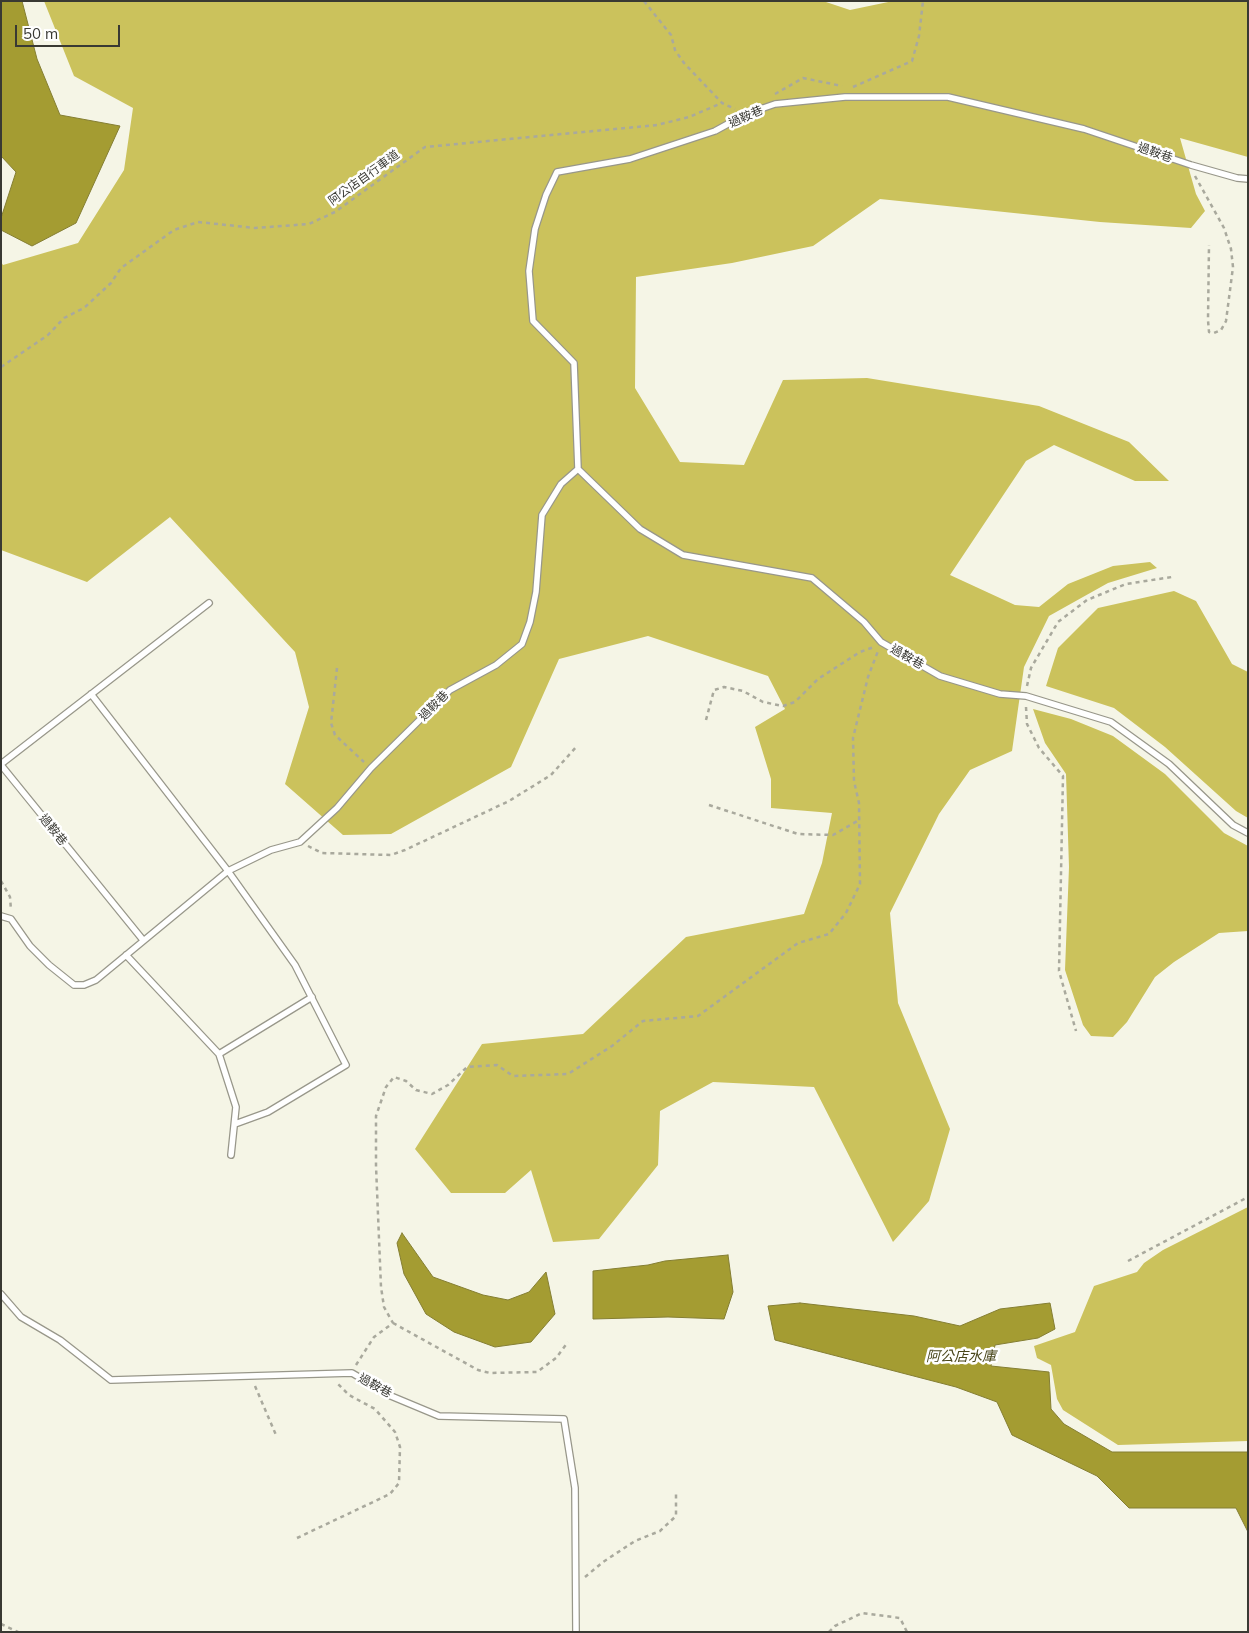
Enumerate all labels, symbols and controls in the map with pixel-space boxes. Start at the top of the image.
scale bar [18,15,122,47]
text: 50 m [23,24,58,43]
street label: 過鞍巷 [727,103,765,131]
street label: 過鞍巷 [1136,140,1174,166]
street label: 阿公店自行車道 [326,147,402,209]
street label: 過鞍巷 [888,642,926,672]
street label: 過鞍巷 [416,688,452,724]
street label: 過鞍巷 [36,811,70,849]
water label: 阿公店水庫 [926,1349,996,1365]
street label: 過鞍巷 [356,1371,394,1401]

